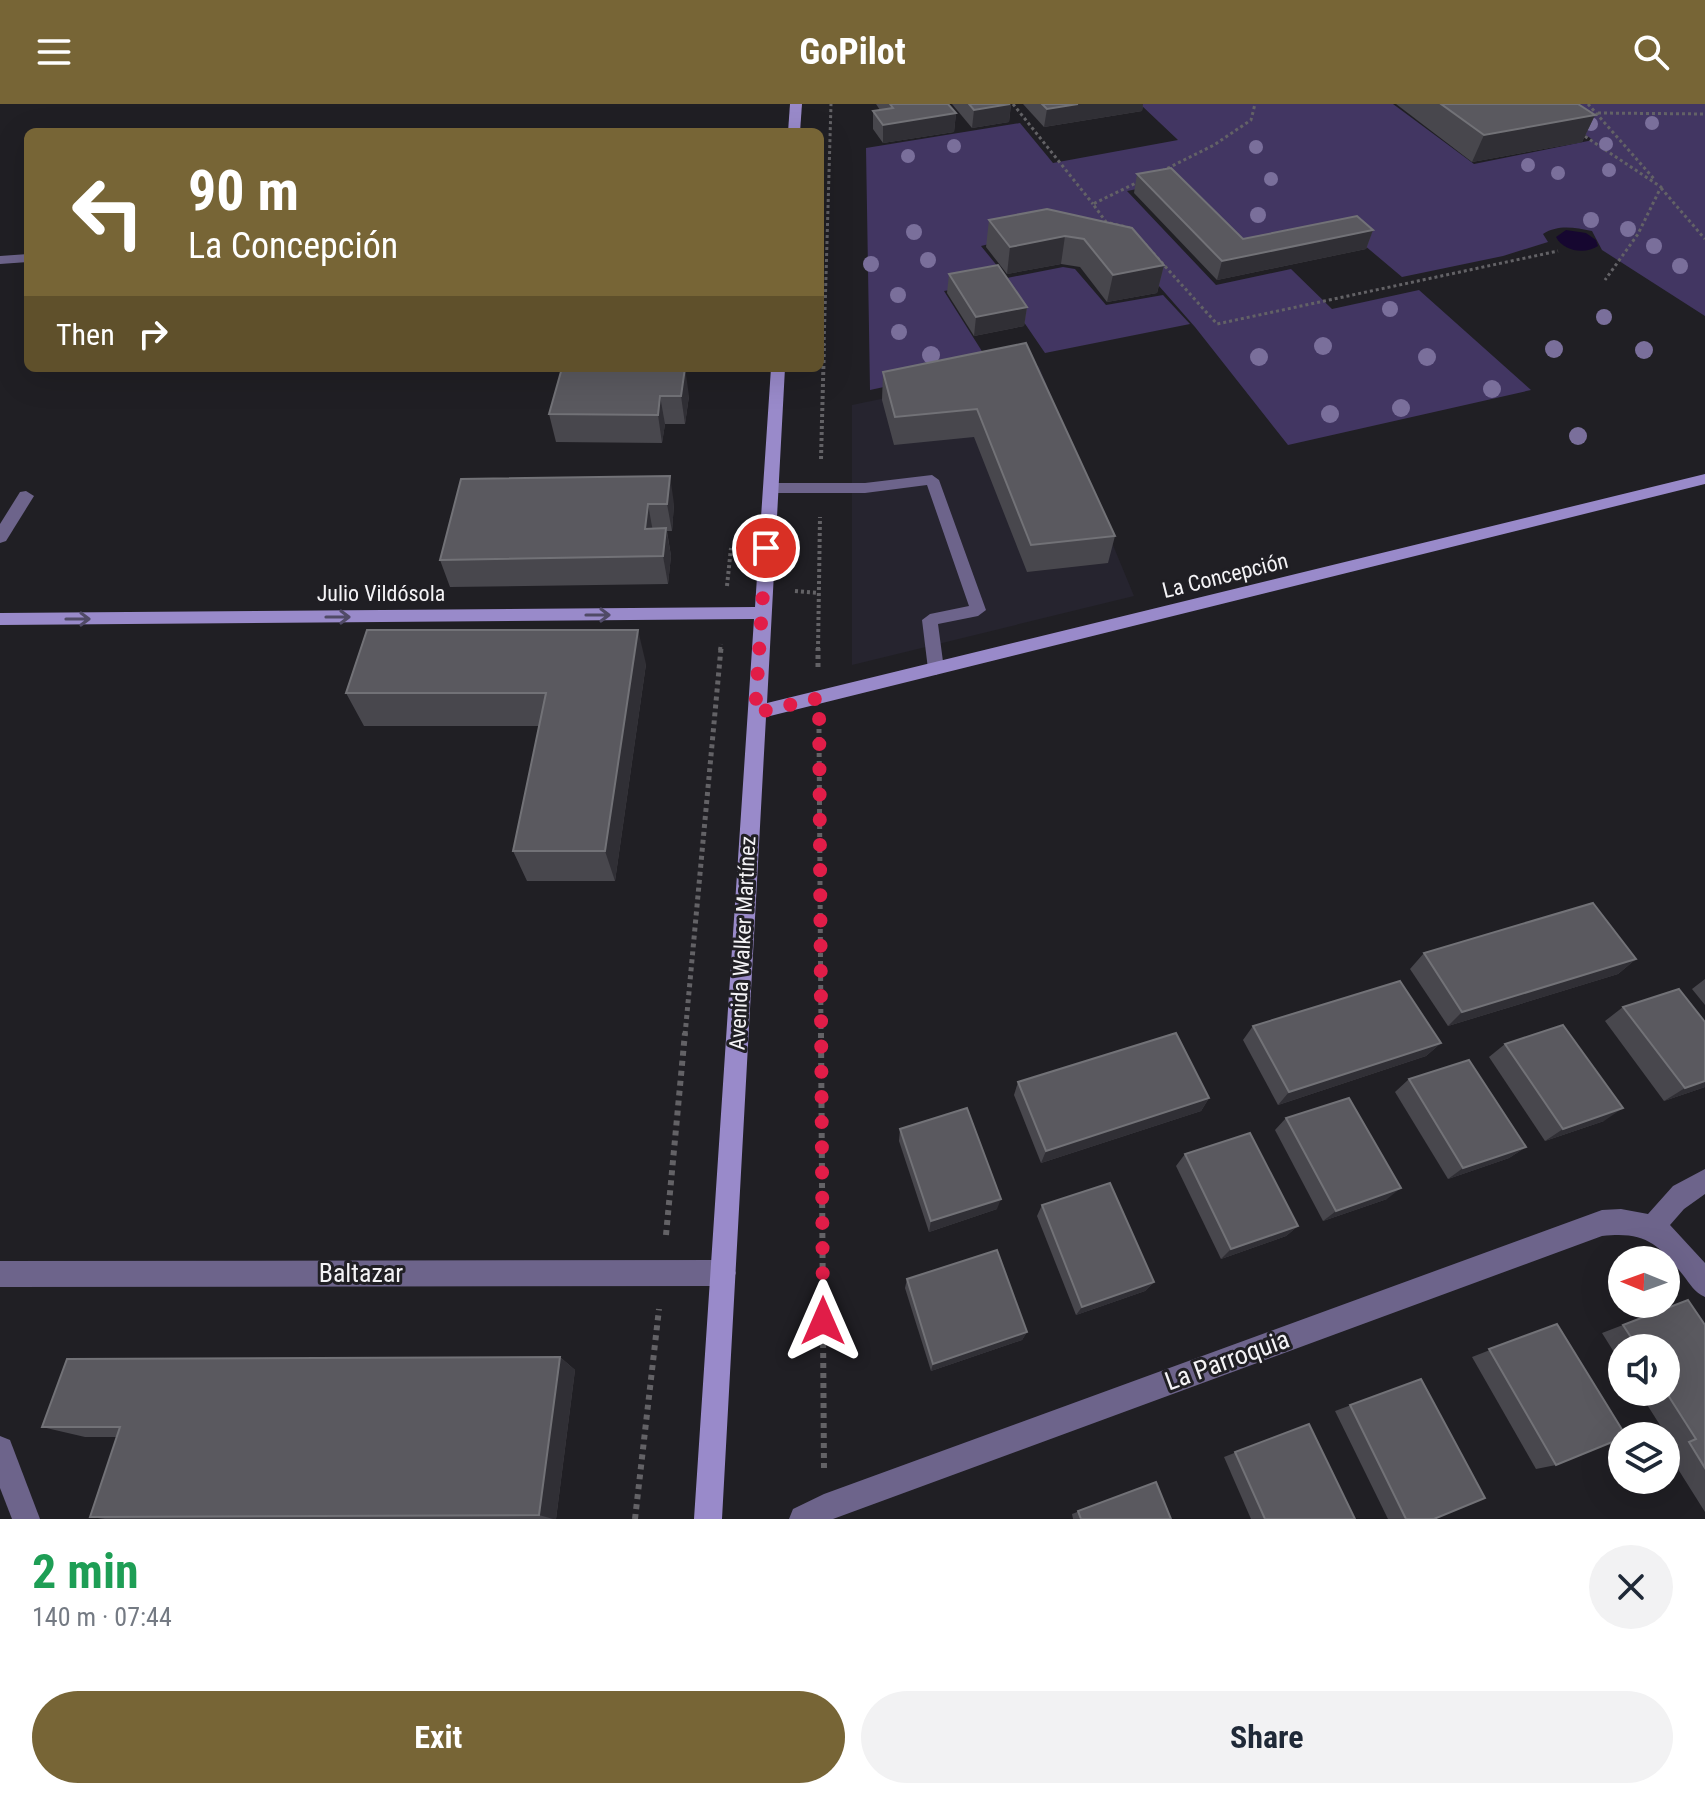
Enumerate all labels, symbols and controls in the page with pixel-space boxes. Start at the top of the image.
icon: menu [32,30,76,74]
icon: search [1629,30,1673,74]
text: GoPilot [799,31,906,73]
text: 90 m [188,158,299,224]
icon: left [56,160,160,264]
text: La Concepción [188,225,398,267]
icon: right [131,312,175,356]
text: Then [56,317,115,352]
pin [732,514,800,582]
icon: arrive [744,526,788,570]
street label: La Concepción [1160,548,1290,603]
street label: Julio Vildósola [317,581,445,606]
one-way arrow [584,607,611,623]
one-way arrow [324,609,351,625]
one-way arrow [64,611,91,627]
street label: Avenida Walker Martínez [724,835,761,1051]
north arrow [1608,1246,1680,1318]
map controls [1608,1246,1680,1494]
street label: Baltazar [319,1258,403,1288]
position arrow [781,1279,865,1363]
street label: La Parroquia [1161,1324,1293,1396]
button: sound [1608,1334,1680,1406]
button: layers [1608,1422,1680,1494]
text: 2 min [32,1543,139,1600]
button: close [1589,1545,1673,1629]
text: 140 m · 07:44 [32,1602,172,1632]
button: Exit [32,1691,845,1783]
button: Share [861,1691,1673,1783]

